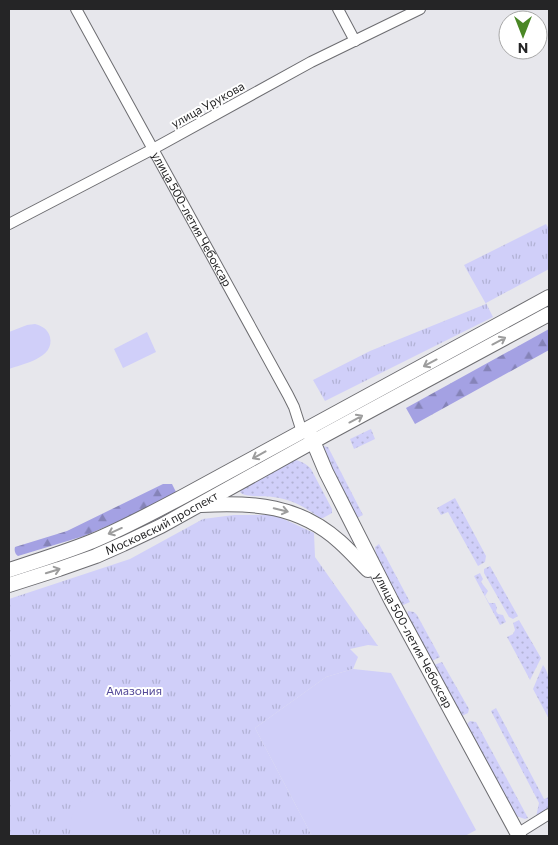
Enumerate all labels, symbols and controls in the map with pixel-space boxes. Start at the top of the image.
north arrow [498,10,548,60]
text: N [518,40,528,57]
street label: улица Урукова [169,78,247,130]
street label: улица 500-летия Чебоксар [150,149,235,289]
one-way arrow [491,336,506,346]
one-way arrow [423,358,438,368]
one-way arrow [348,413,363,423]
one-way arrow [252,450,267,460]
street label: Московский проспект [103,488,220,557]
one-way arrow [273,505,289,515]
one-way arrow [108,526,123,536]
one-way arrow [44,566,60,576]
street label: улица 500-летия Чебоксар [372,570,456,710]
park label: Амазония [106,683,162,697]

